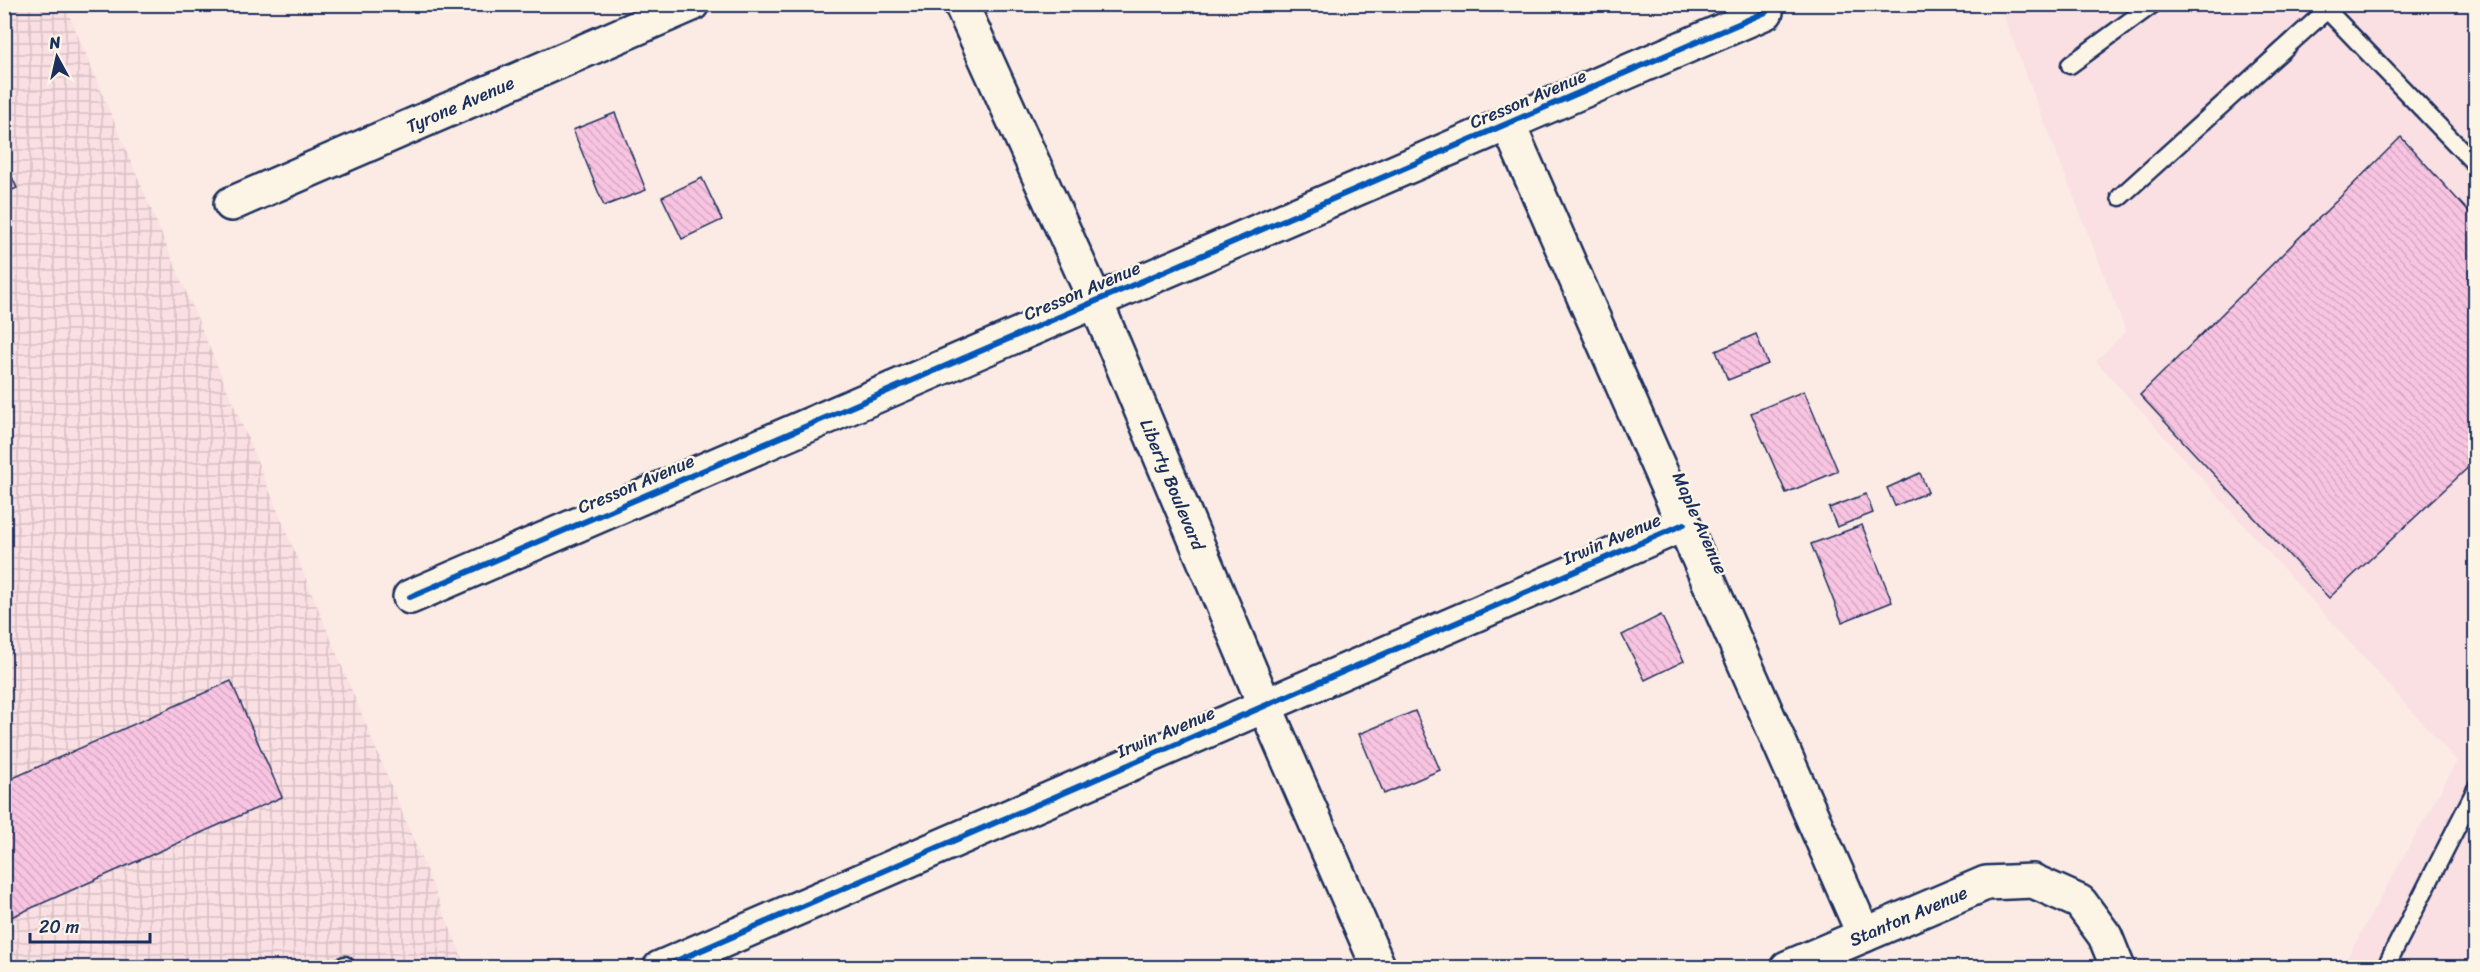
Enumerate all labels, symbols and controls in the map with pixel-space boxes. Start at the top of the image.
north arrow [27,27,87,87]
text: N [46,27,63,58]
street label: Cresson Avenue [1464,60,1592,138]
street label: Tyrone Avenue [401,67,520,142]
street label: Cresson Avenue [1018,252,1146,330]
street label: Liberty Boulevard [1131,414,1215,557]
street label: Cresson Avenue [572,445,700,523]
street label: Maple Avenue [1663,466,1737,580]
street label: Irwin Avenue [1557,504,1666,574]
street label: Irwin Avenue [1111,697,1220,767]
street label: Stanton Avenue [1844,877,1973,956]
scale bar [30,906,150,944]
text: 20 m [39,911,79,943]

